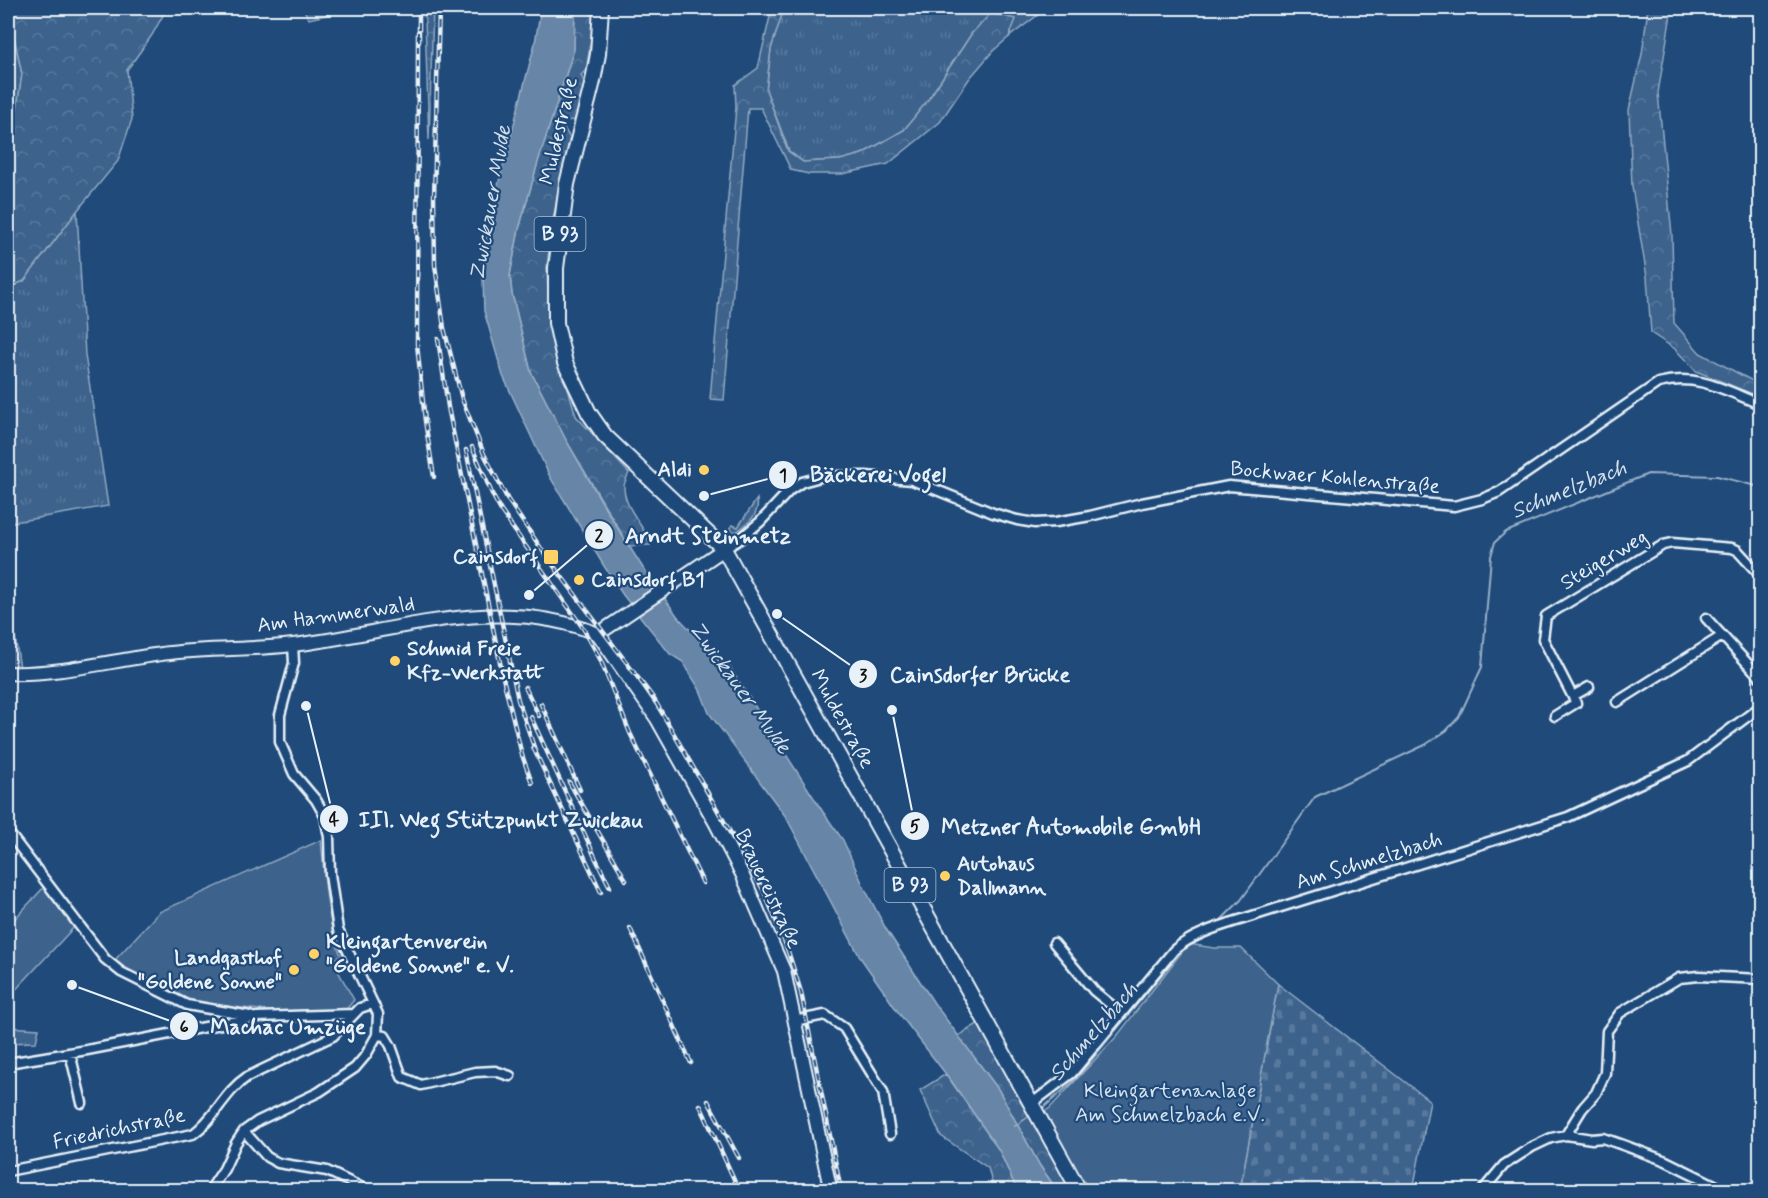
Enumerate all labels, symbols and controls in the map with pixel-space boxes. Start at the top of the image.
street label: Muldestraße [533,75,585,187]
water label: Zwickauer Mulde [464,122,519,283]
road number: B 93 [534,217,586,251]
water label: Schmelzbach [1507,454,1631,526]
callout: Bäckerei Vogel [768,455,958,495]
street label: Bockwaer Kohlenstraße [1229,455,1441,501]
place label: Aldi [658,456,692,484]
text: Bäckerei Vogel [810,462,946,494]
marker: Aldi [697,463,711,477]
text: 1 [779,464,787,488]
callout: Arndt Steinmetz [584,515,802,555]
text: Arndt Steinmetz [625,523,791,551]
street label: Steigerweg [1555,523,1653,597]
text: 2 [595,524,604,548]
place label: Cainsdorf [453,543,538,571]
marker: Cainsdorf [542,548,560,566]
place label: Cainsdorf B1 [591,566,705,594]
marker: Cainsdorf B1 [572,573,586,587]
street label: Am Hammerwald [255,590,417,640]
water label: Zwickauer Mulde [682,616,798,760]
place label: Schmid Freie Kfz-Werkstatt [407,635,545,687]
marker: Schmid Freie Kfz-Werkstatt [388,654,402,668]
callout: Cainsdorfer Brücke [848,654,1082,694]
text: Cainsdorfer Brücke [890,662,1071,690]
street label: Muldestraße [803,664,881,774]
text: 3 [859,664,868,688]
callout: III. Weg Stützpunkt Zwickau [319,799,653,839]
callout: Metzner Automobile GmbH [900,806,1212,846]
text: III. Weg Stützpunkt Zwickau [359,807,643,839]
text: 4 [329,808,340,832]
text: Metzner Automobile GmbH [941,814,1201,842]
text: 5 [910,815,921,839]
street label: Brauereistraße [728,825,808,953]
street label: Am Schmelzbach [1292,825,1446,897]
place label: Autohaus Dallmann [957,850,1047,902]
road number: B 93 [884,868,936,902]
marker: Autohaus Dallmann [938,869,952,883]
place label: Kleingartenverein "Goldene Sonne" e. V. [326,928,514,980]
place label: Landgasthof "Goldene Sonne" [138,944,282,996]
marker: Kleingartenverein "Goldene Sonne" e. V. [307,947,321,961]
marker: Landgasthof "Goldene Sonne" [287,963,301,977]
water label: Schmelzbach [1043,977,1145,1087]
callout: Machac Umzüge [169,1006,376,1046]
text: Machac Umzüge [210,1014,366,1043]
text: 6 [179,1015,189,1039]
park label: Kleingartenanlage Am Schmelzbach e.V. [1075,1077,1265,1129]
street label: Friedrichstraße [50,1101,188,1157]

